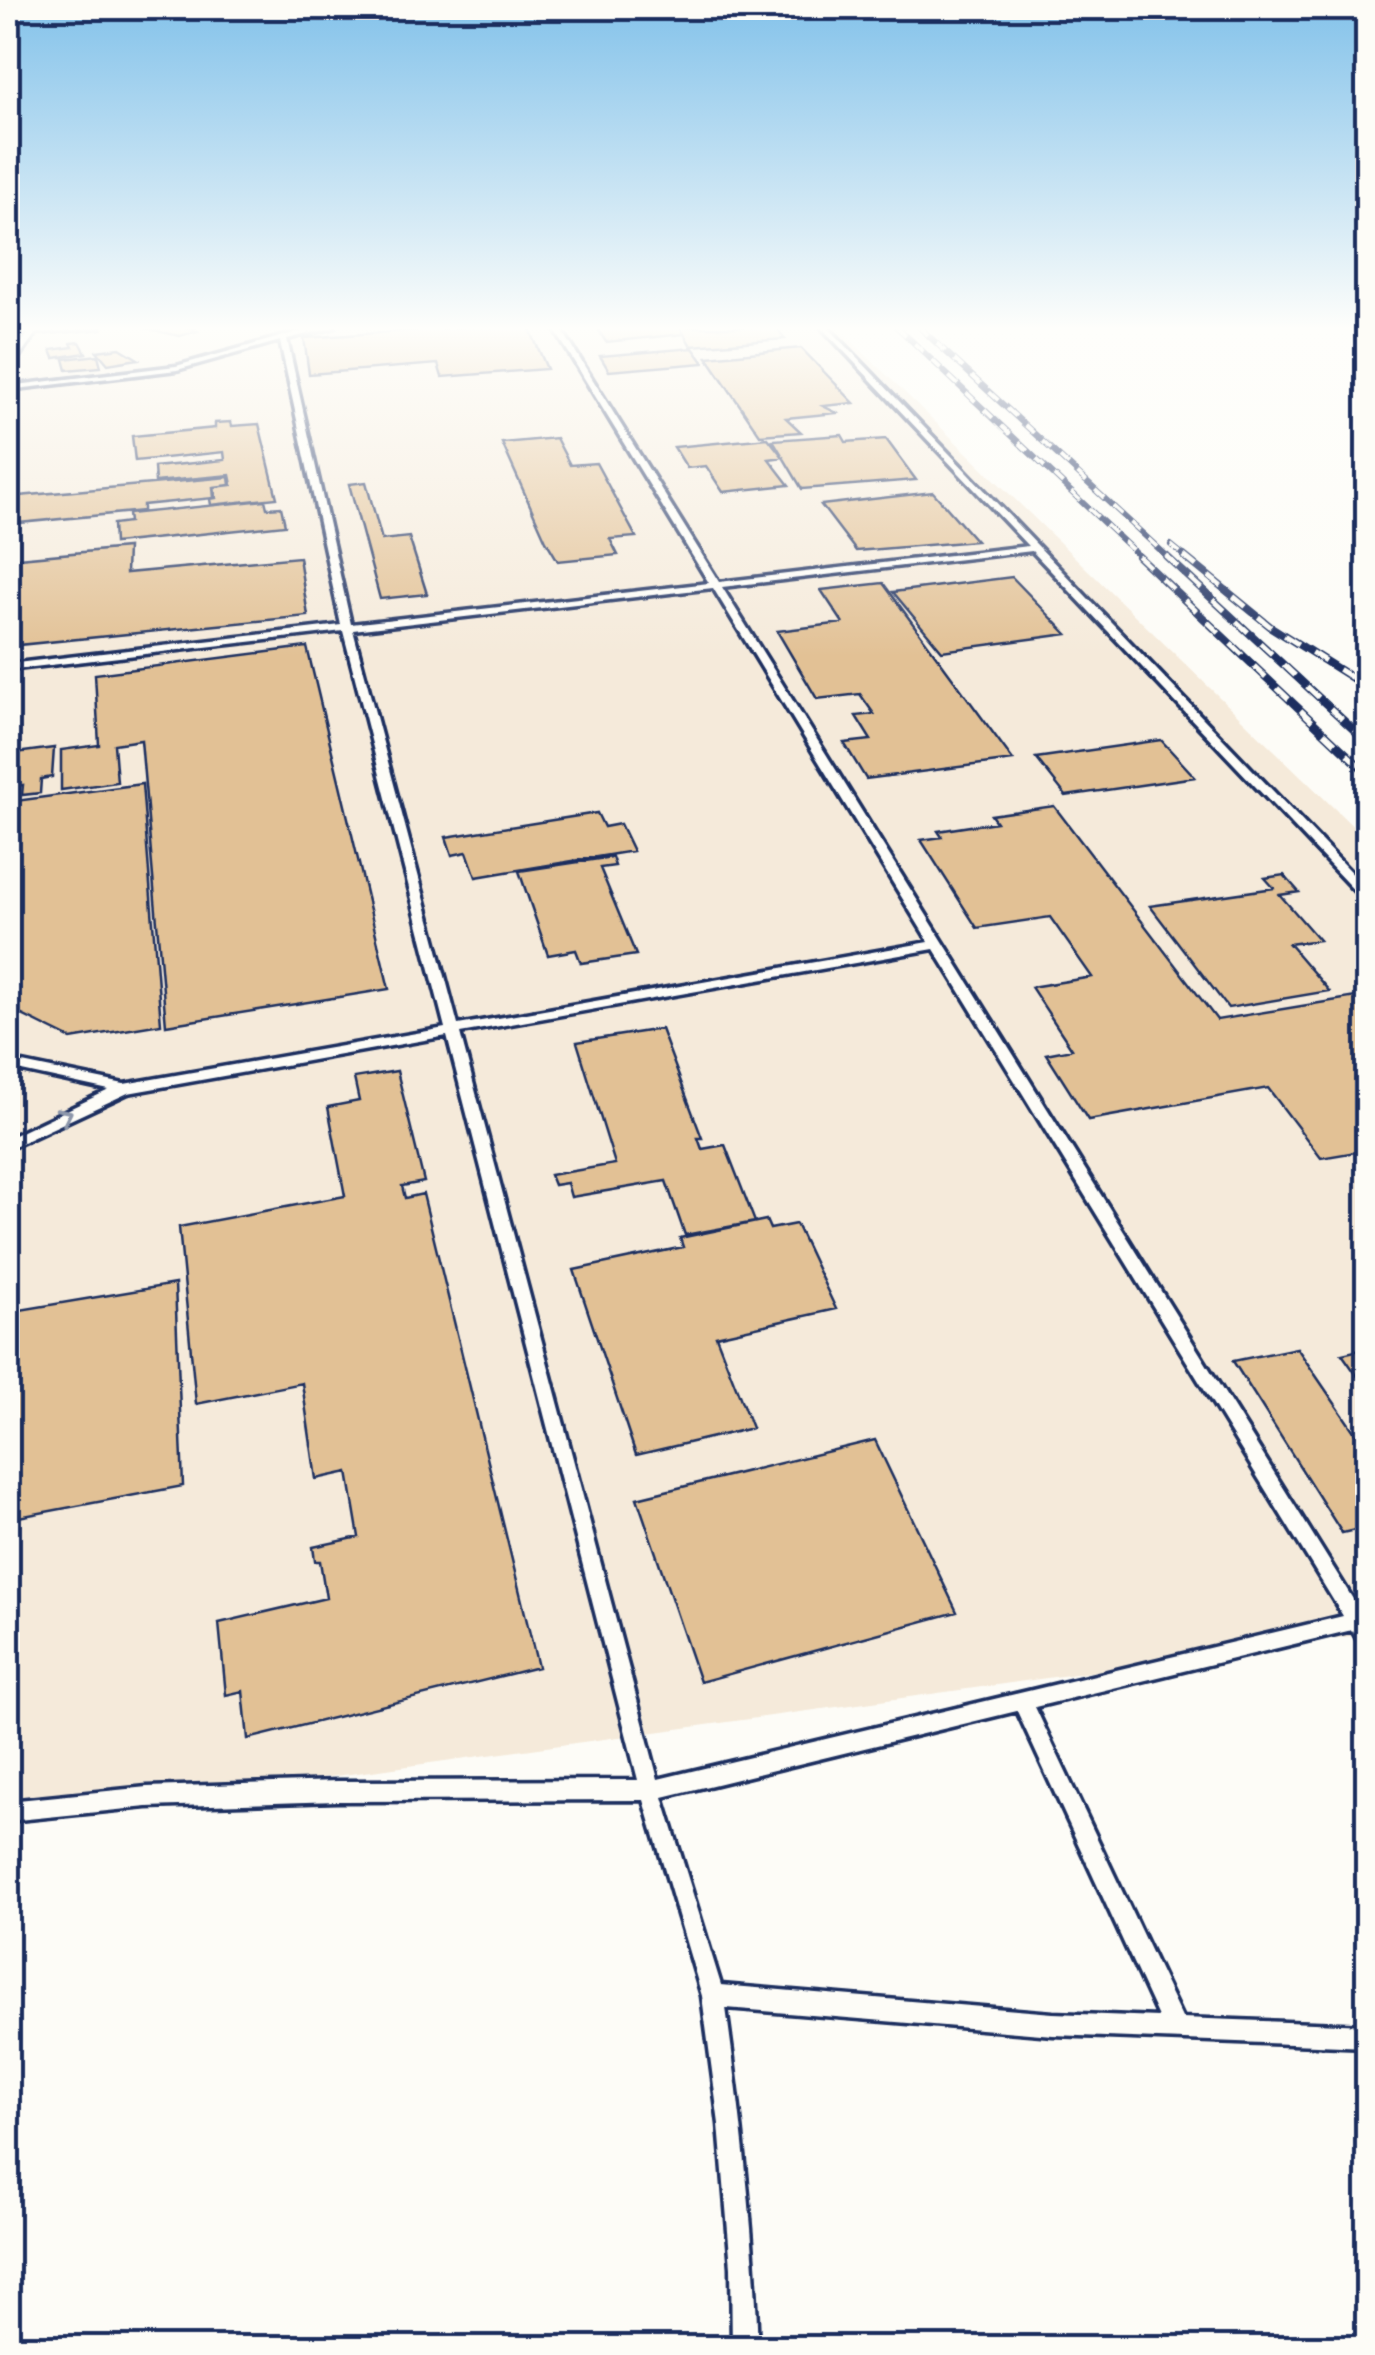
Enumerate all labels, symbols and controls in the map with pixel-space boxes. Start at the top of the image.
one-way arrow [55,1107,73,1127]

